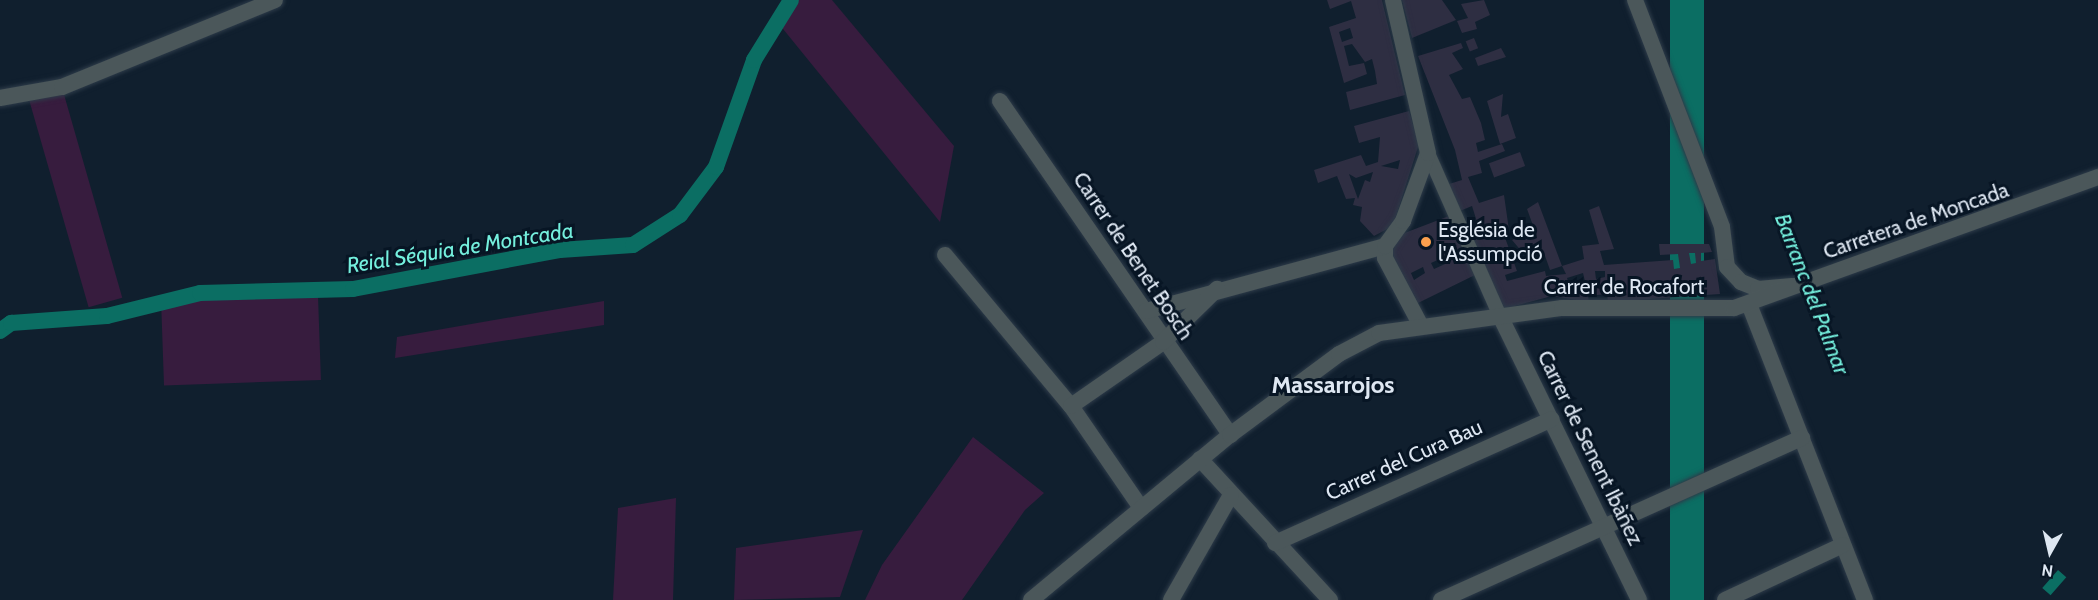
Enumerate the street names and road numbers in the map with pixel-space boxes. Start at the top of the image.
street label: Carrer de Benet Bosch [1068,167,1198,345]
street label: Carretera de Moncada [1820,177,2012,265]
street label: Carrer de Rocafort [1544,274,1704,300]
street label: Carrer de Senent Ibàñez [1532,347,1648,549]
street label: Carrer del Cura Bau [1322,414,1486,506]

